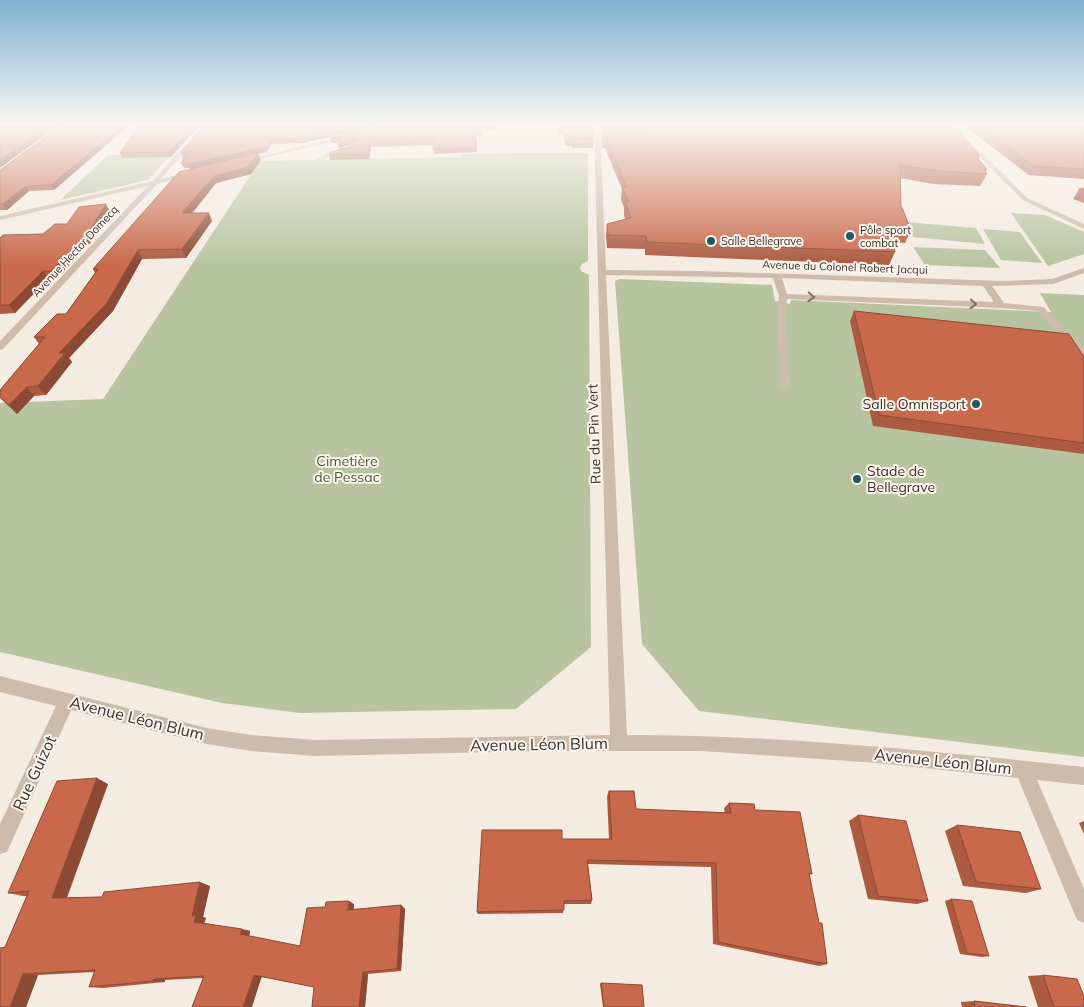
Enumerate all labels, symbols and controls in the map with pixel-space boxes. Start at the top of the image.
street label: Avenue Hector Domecq [29,202,121,300]
place label: Pôle sport combat [860,223,911,250]
marker: Pôle sport combat [844,230,856,242]
place label: Salle Bellegrave [721,234,802,248]
marker: Salle Bellegrave [705,235,717,247]
street label: Avenue du Colonel Robert Jacqui [762,257,928,277]
one-way arrow [808,292,815,302]
one-way arrow [970,299,978,309]
street label: Rue du Pin Vert [583,383,605,484]
place label: Salle Omnisport [863,395,966,413]
marker: Salle Omnisport [970,398,982,410]
park label: Cimetière de Pessac [314,452,380,486]
place label: Stade de Bellegrave [867,462,935,496]
marker: Stade de Bellegrave [851,473,863,485]
street label: Avenue Léon Blum [68,692,206,744]
street label: Rue Guizot [8,732,60,814]
street label: Avenue Léon Blum [470,733,608,755]
street label: Avenue Léon Blum [873,744,1013,778]

